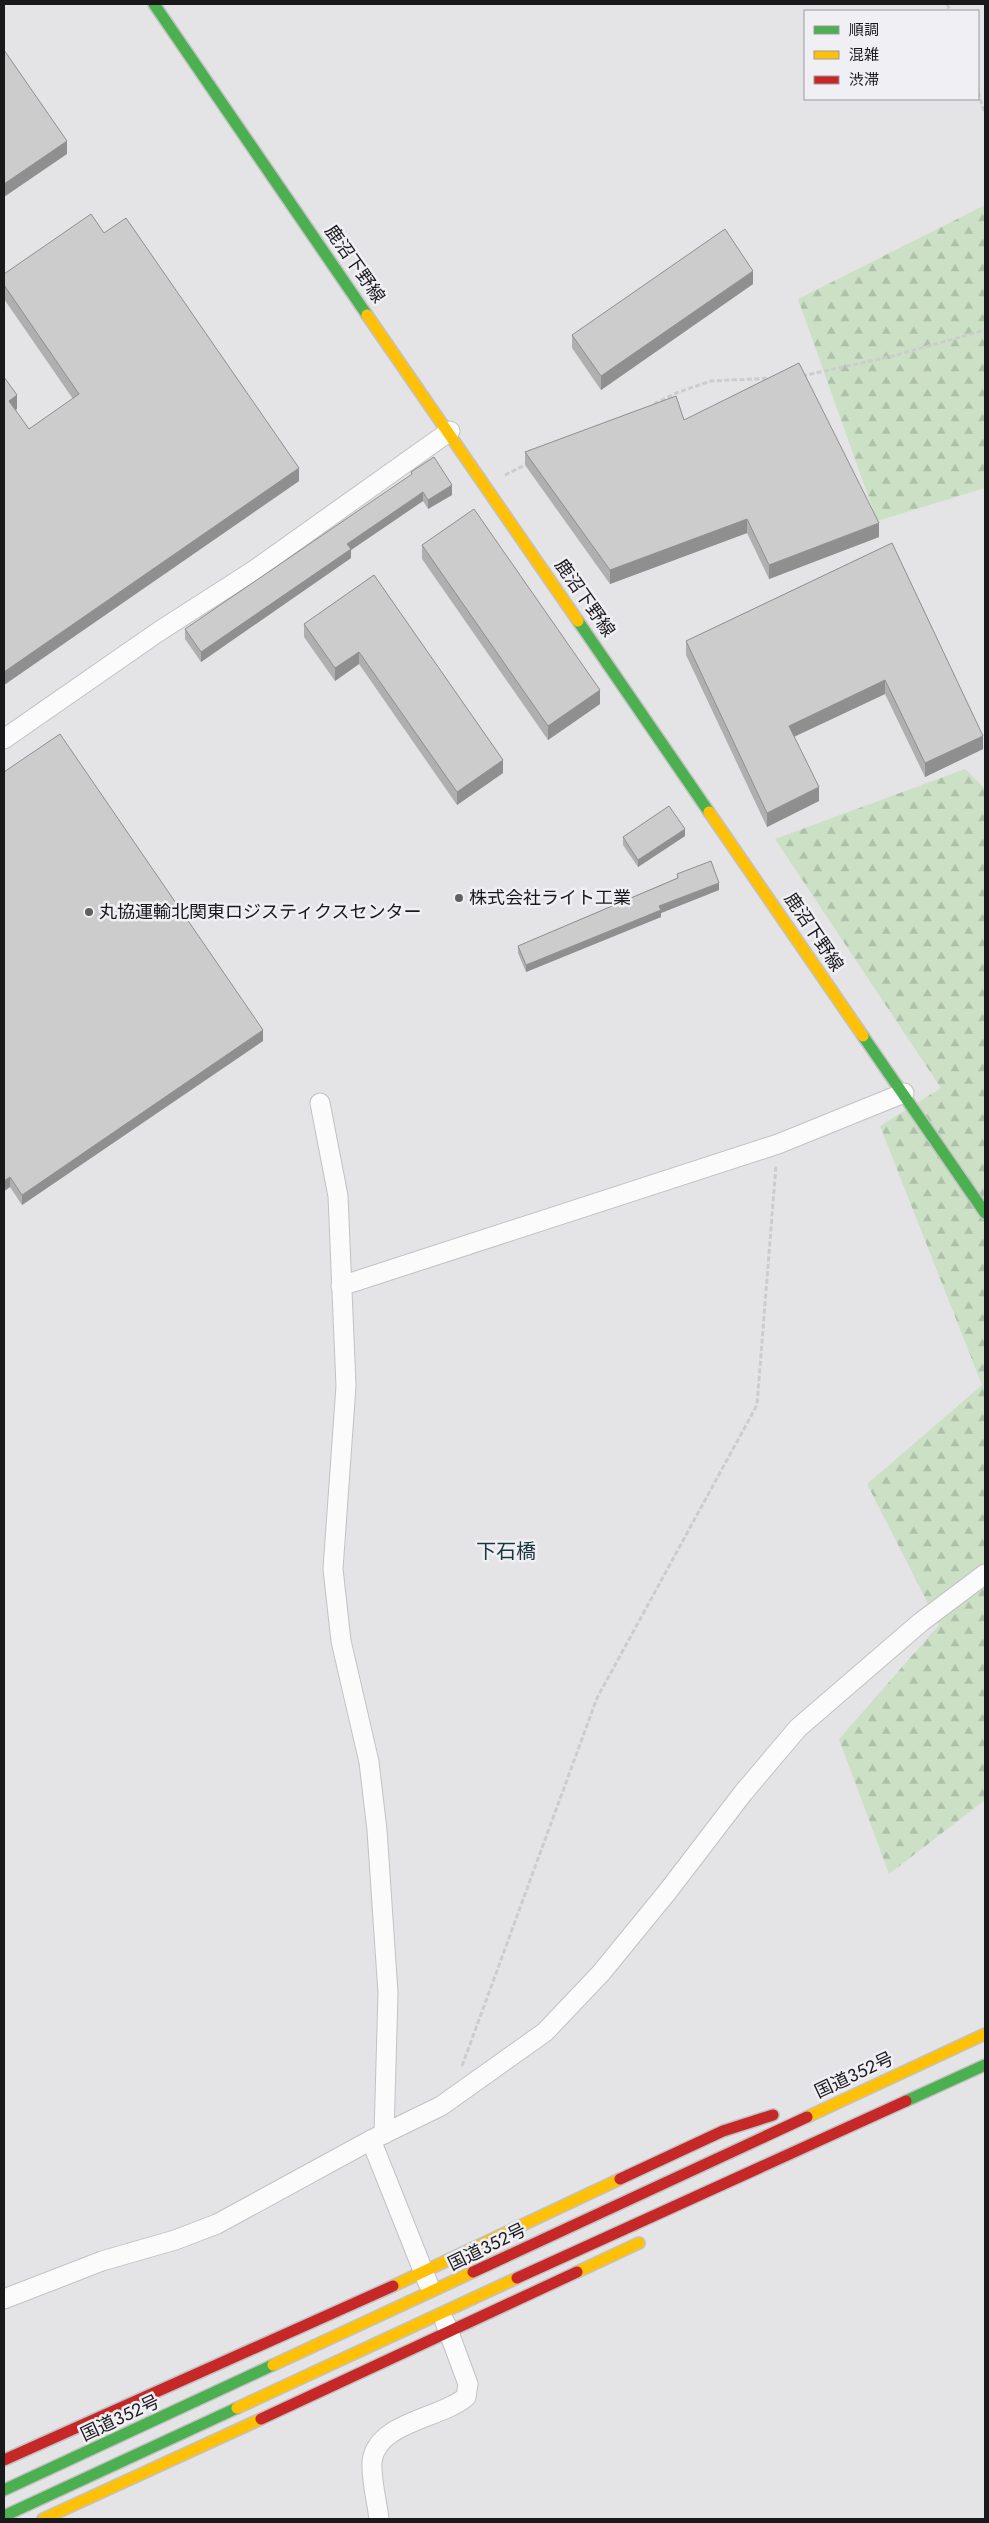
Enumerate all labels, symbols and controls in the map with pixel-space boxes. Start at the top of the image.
legend [804,10,979,100]
text: 順調 [849,19,879,41]
text: 混雑 [849,44,879,66]
text: 渋滞 [849,69,879,91]
street label: 鹿沼下野線 [319,220,391,308]
street label: 鹿沼下野線 [549,554,621,642]
place label: 株式会社ライト工業 [469,885,631,911]
street label: 鹿沼下野線 [778,887,850,977]
marker: 株式会社ライト工業 [453,892,465,904]
place label: 丸協運輸北関東ロジスティクスセンター [99,899,421,925]
marker: 丸協運輸北関東ロジスティクスセンター [83,906,95,918]
district label: 下石橋 [476,1537,536,1566]
street label: 国道352号 [810,2045,898,2105]
street label: 国道352号 [443,2217,531,2277]
street label: 国道352号 [76,2388,164,2448]

